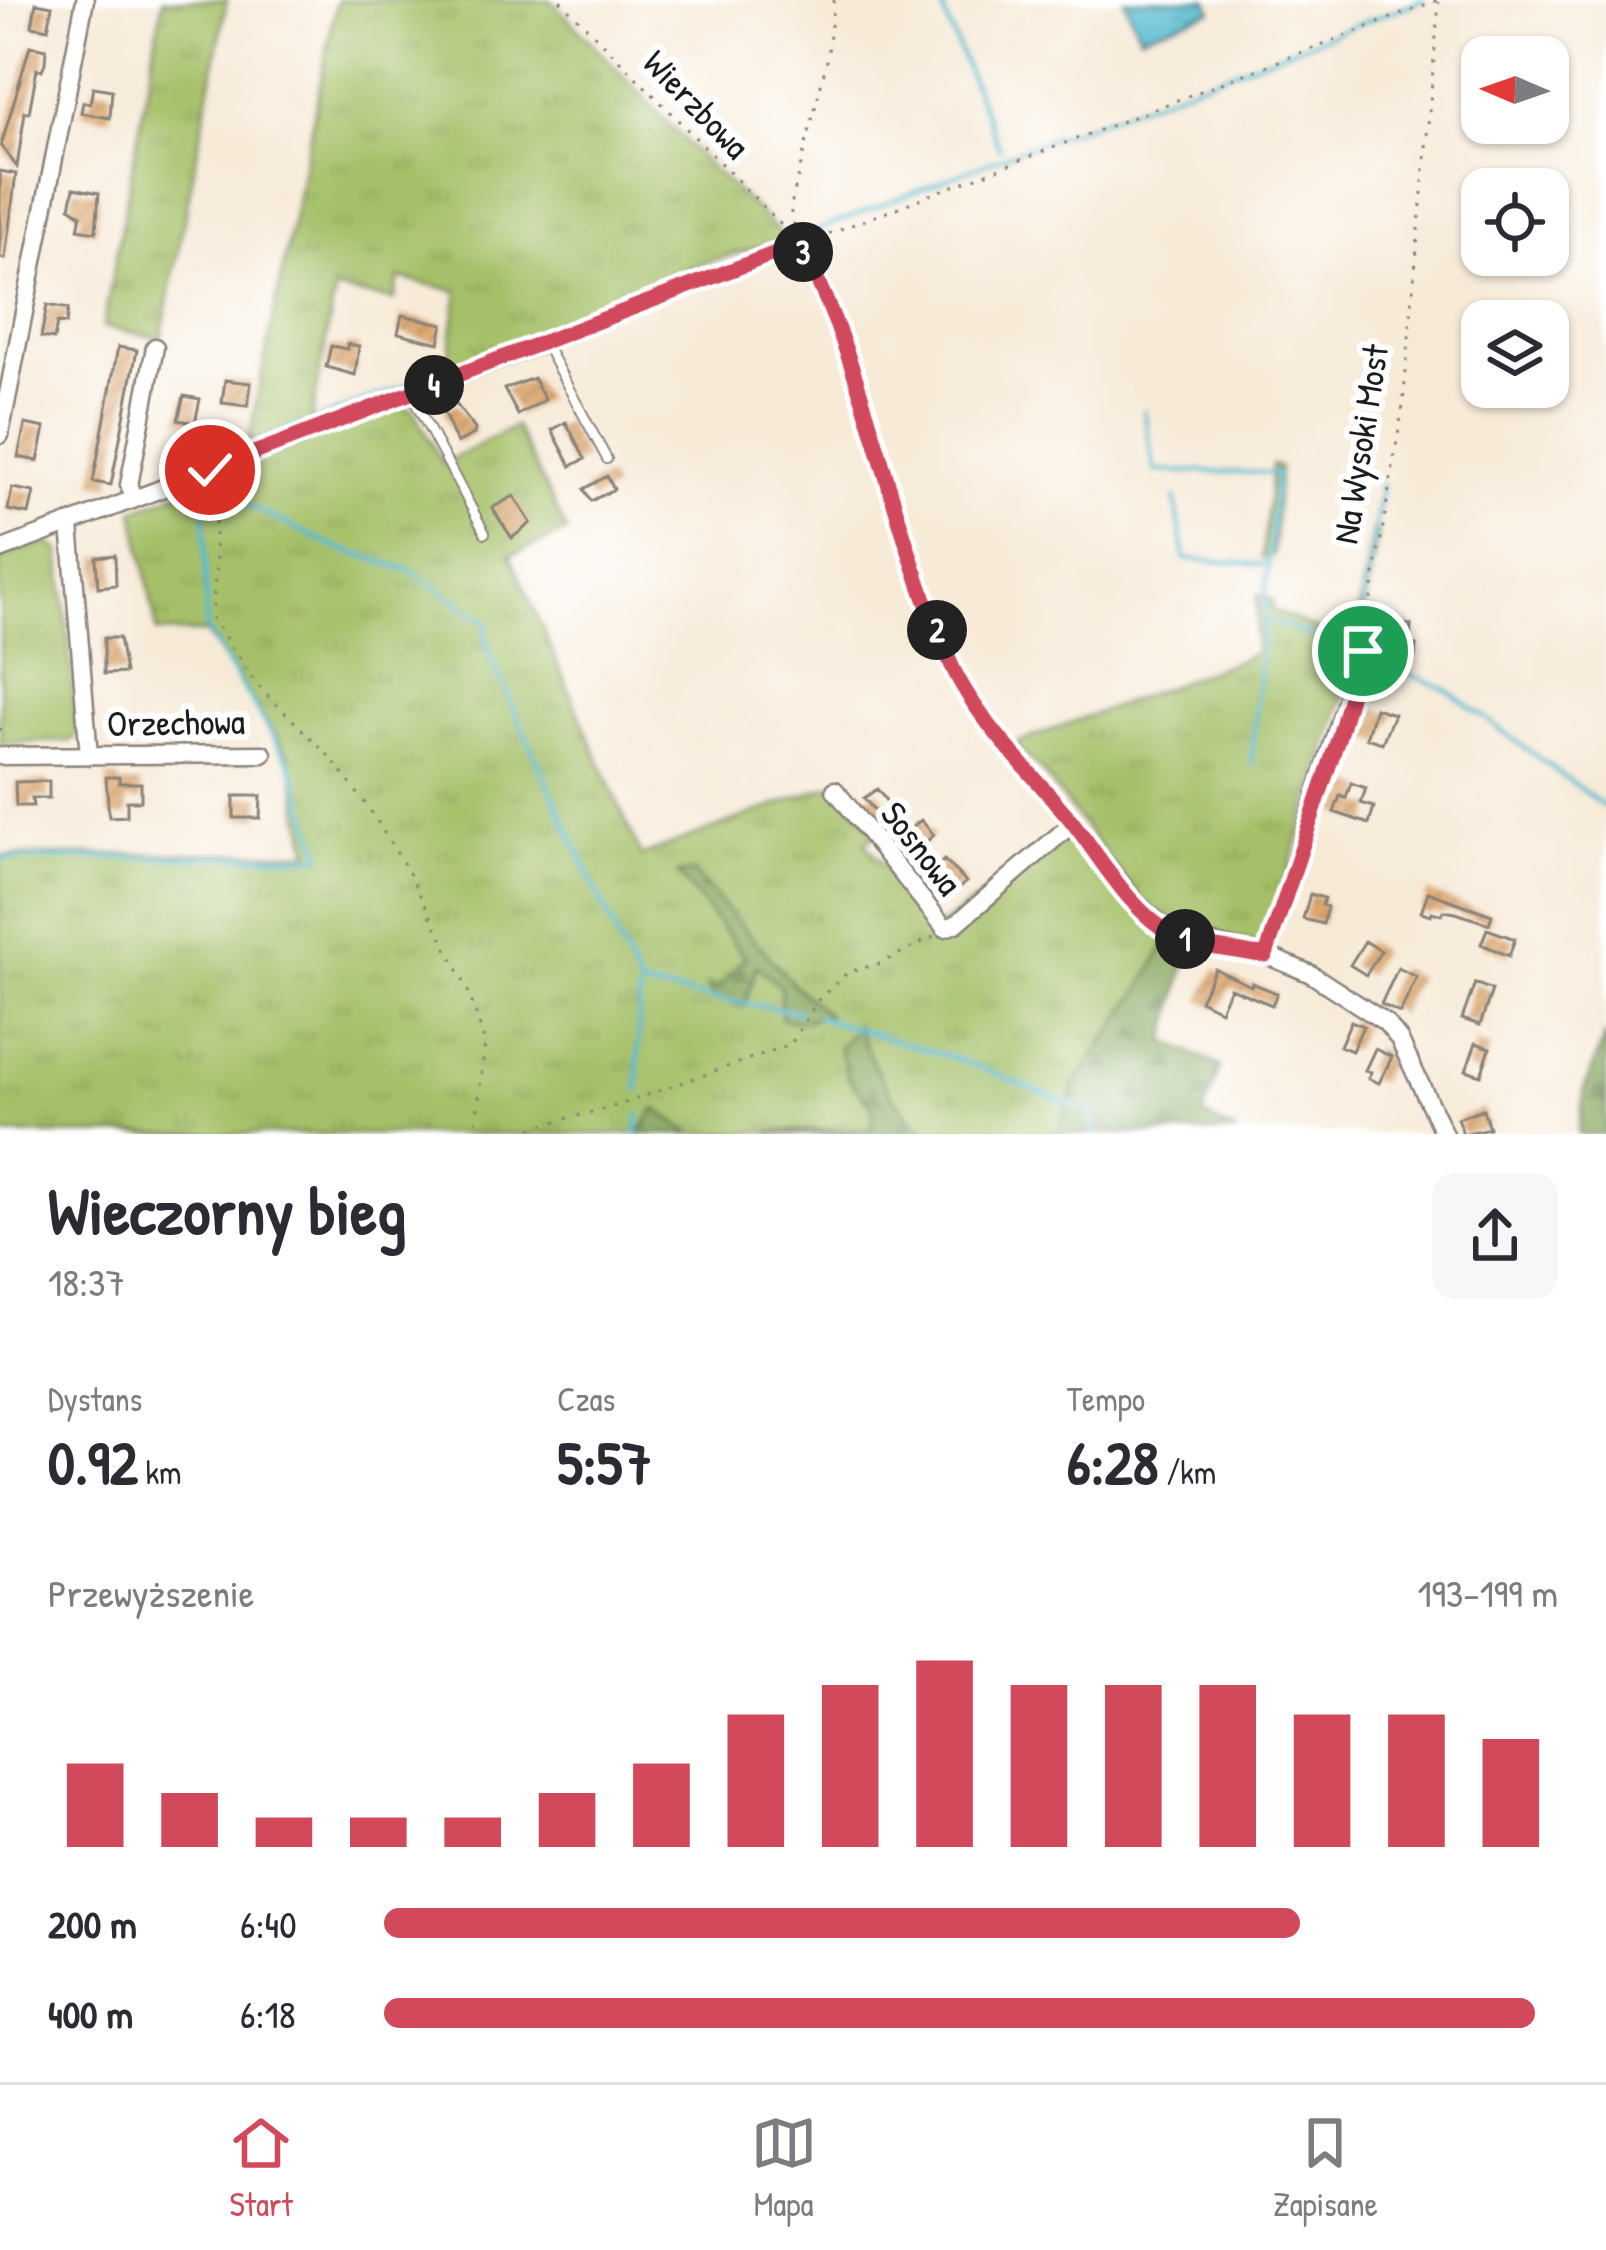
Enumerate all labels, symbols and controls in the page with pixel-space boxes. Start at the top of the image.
north arrow [1461,36,1569,144]
map controls [1461,36,1569,408]
street label: Wierzbowa [633,38,762,169]
button: locate [1461,168,1569,276]
pin: 3 [773,222,833,282]
text: 3 [796,230,810,274]
button: layers [1461,300,1569,408]
street label: Na Wysoki Most [1320,340,1400,547]
pin: 4 [404,355,464,415]
text: 4 [428,363,440,407]
pin [159,419,261,521]
icon: check [177,437,243,503]
pin: 2 [907,600,967,660]
pin [1312,600,1414,702]
text: 2 [929,608,945,652]
icon: arrive [1330,618,1396,684]
street label: Orzechowa [107,696,245,747]
street label: Sosnowa [870,791,974,905]
pin: 1 [1155,909,1215,969]
text: 1 [1179,917,1191,961]
text: Wieczorny bieg [48,1165,406,1255]
button: share [1432,1173,1558,1299]
text: 18:37 [48,1255,125,1308]
text: Dystans [48,1377,142,1421]
text: Czas [557,1377,615,1421]
text: Tempo [1067,1377,1145,1421]
text: 0.92 [48,1421,138,1503]
text: 5:57 [557,1421,652,1503]
text: 6:28 [1067,1421,1159,1503]
text: km [138,1450,182,1494]
text: /km [1159,1450,1216,1494]
text: Przewyższenie [48,1566,254,1619]
text: 193–199 m [1417,1566,1558,1619]
text: 200 m [48,1897,137,1950]
text: 6:40 [240,1897,297,1950]
text: 400 m [48,1987,133,2040]
text: 6:18 [240,1987,296,2040]
tab: Start [228,2110,294,2226]
tab: Mapa [751,2110,817,2226]
tab: Zapisane [1273,2110,1378,2226]

